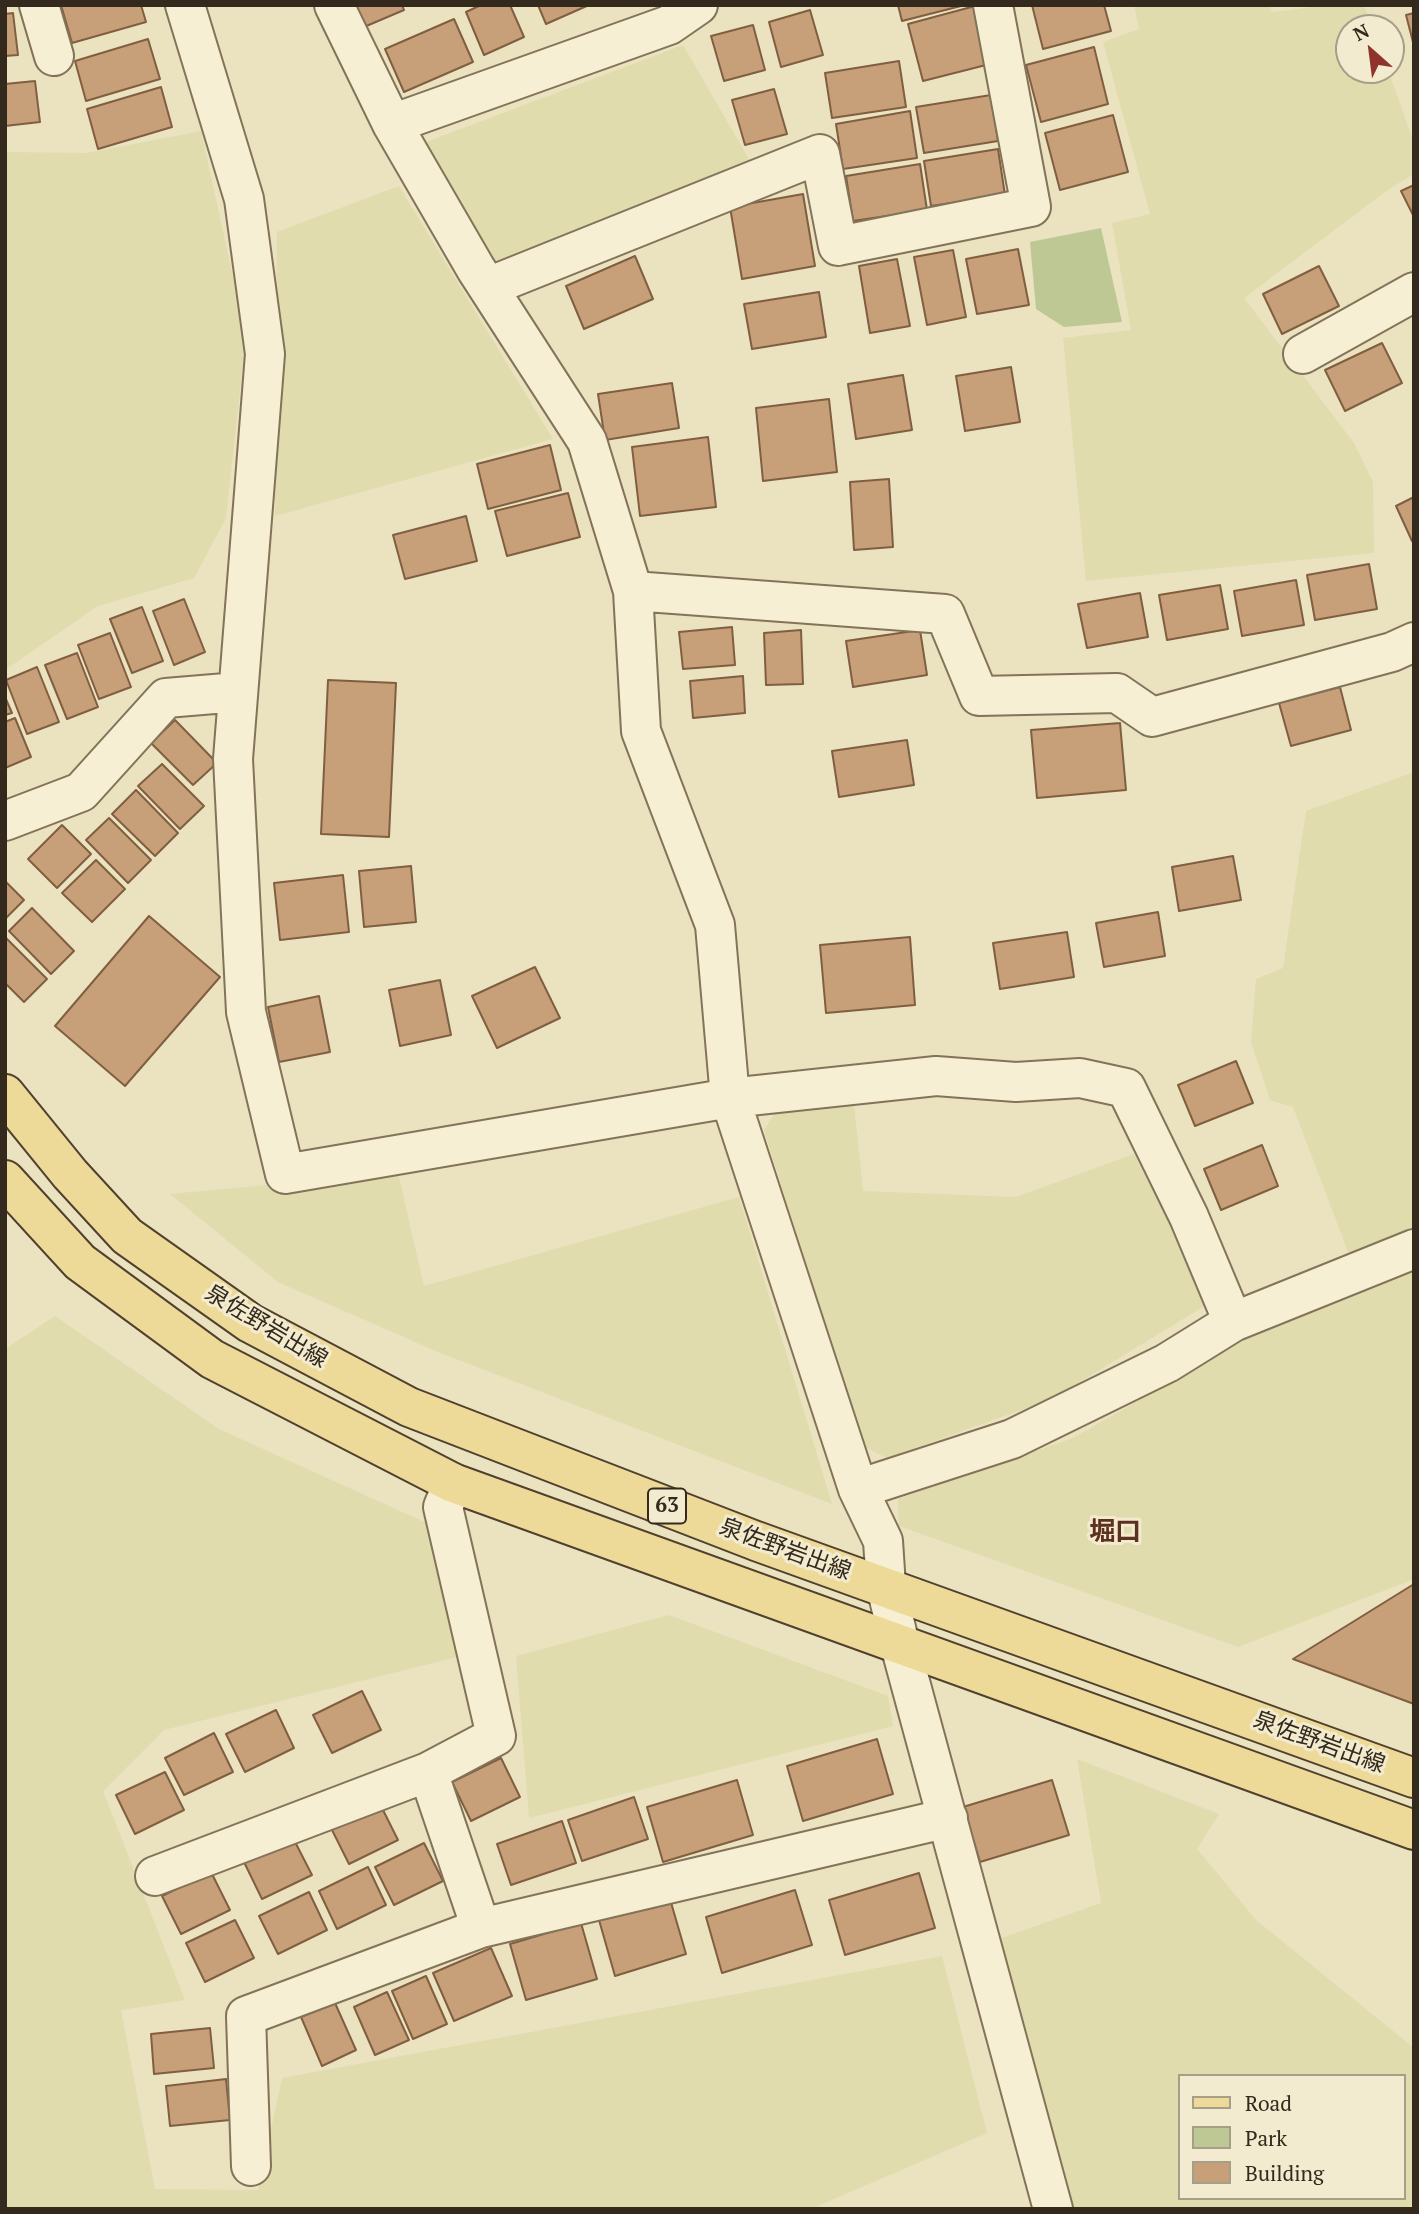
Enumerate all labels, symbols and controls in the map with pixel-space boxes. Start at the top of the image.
north arrow [1335,14,1405,84]
text: N [1349,17,1373,46]
street label: 泉佐野岩出線 [200,1280,332,1374]
road number: 63 [648,1488,686,1524]
street label: 泉佐野岩出線 [715,1513,855,1587]
district label: 堀口 [1089,1517,1141,1549]
street label: 泉佐野岩出線 [1249,1706,1389,1780]
legend [1178,2074,1405,2200]
text: Road [1245,2089,1292,2117]
text: Park [1245,2124,1287,2152]
text: Building [1245,2159,1324,2187]

